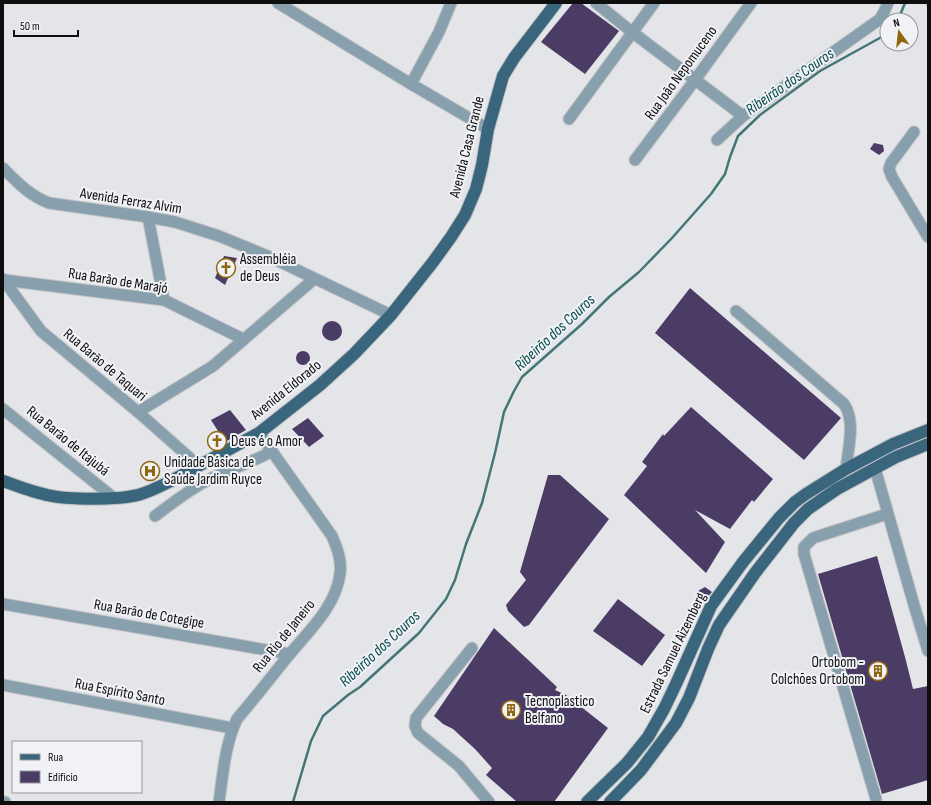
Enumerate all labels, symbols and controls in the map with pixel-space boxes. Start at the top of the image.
scale bar [14,12,78,38]
north arrow [879,12,919,52]
text: N [892,16,901,30]
text: 50 m [20,19,40,34]
street label: Rua João Nepomuceno [640,22,722,124]
water label: Ribeirão dos Couros [742,44,838,119]
street label: Avenida Casa Grande [445,94,489,201]
street label: Avenida Ferraz Alvim [78,183,183,218]
place label: Assembléia de Deus [239,250,297,286]
church icon: Assembléia de Deus [215,257,237,279]
street label: Rua Barão de Marajó [67,264,169,298]
water label: Ribeirão dos Couros [511,290,600,375]
street label: Rua Barão de Taquari [59,325,151,406]
street label: Avenida Eldorado [246,356,325,425]
street label: Rua Barão de Itajubá [23,402,113,480]
church icon: Deus é o Amor [206,430,228,452]
place label: Deus é o Amor [231,432,303,451]
place label: Unidade Básica de Saúde Jardim Ruyce [164,453,262,489]
hospital icon: Unidade Básica de Saúde Jardim Ruyce [139,460,161,482]
street label: Estrada Samuel Aizemberg [636,590,710,716]
street label: Rua Barão de Cotegipe [92,595,206,633]
street label: Rua Rio de Janeiro [249,596,319,676]
water label: Ribeirão dos Couros [336,606,425,691]
place label: Ortobom - Colchões Ortobom [771,653,864,689]
building icon: Ortobom - Colchões Ortobom [867,660,889,682]
street label: Rua Espírito Santo [73,674,167,710]
place label: Tecnoplastico Belfano [525,692,594,728]
building icon: Tecnoplastico Belfano [500,699,522,721]
legend [12,741,142,793]
text: Rua [48,750,64,765]
text: Edifício [48,770,78,785]

